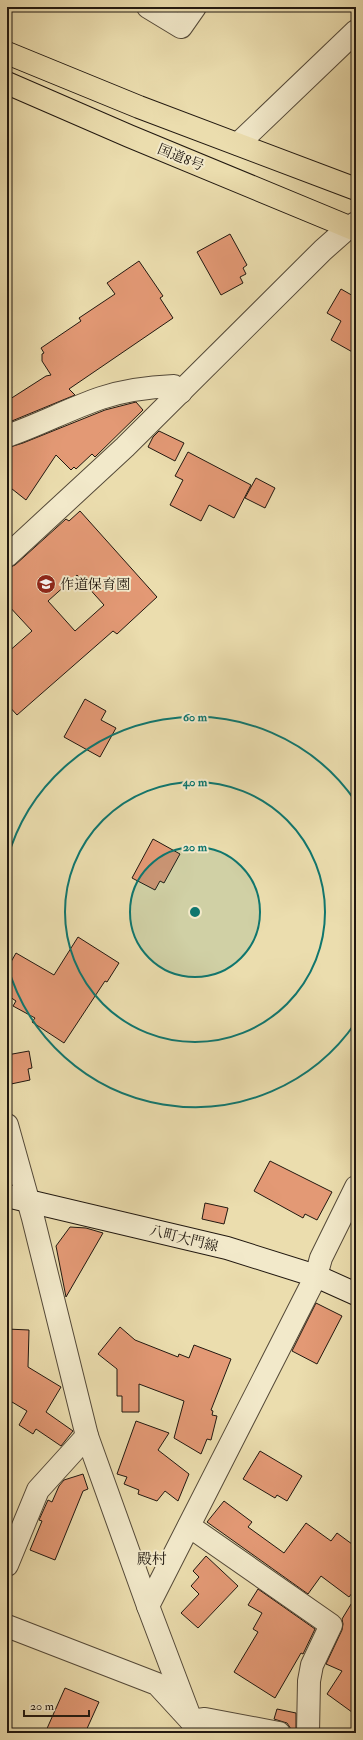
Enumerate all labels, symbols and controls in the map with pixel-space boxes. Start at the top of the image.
street label: 国道8号 [155,140,207,174]
school or university icon: 作道保育園 [35,573,57,595]
place label: 作道保育園 [60,576,130,593]
text: 60 m [183,710,208,725]
text: 40 m [182,775,208,790]
text: 20 m [183,840,208,855]
centre of rings [188,905,202,919]
street label: 八町大門線 [148,1222,220,1255]
district label: 殿村 [137,1550,167,1569]
scale bar [24,1692,89,1718]
text: 20 m [30,1699,55,1714]

